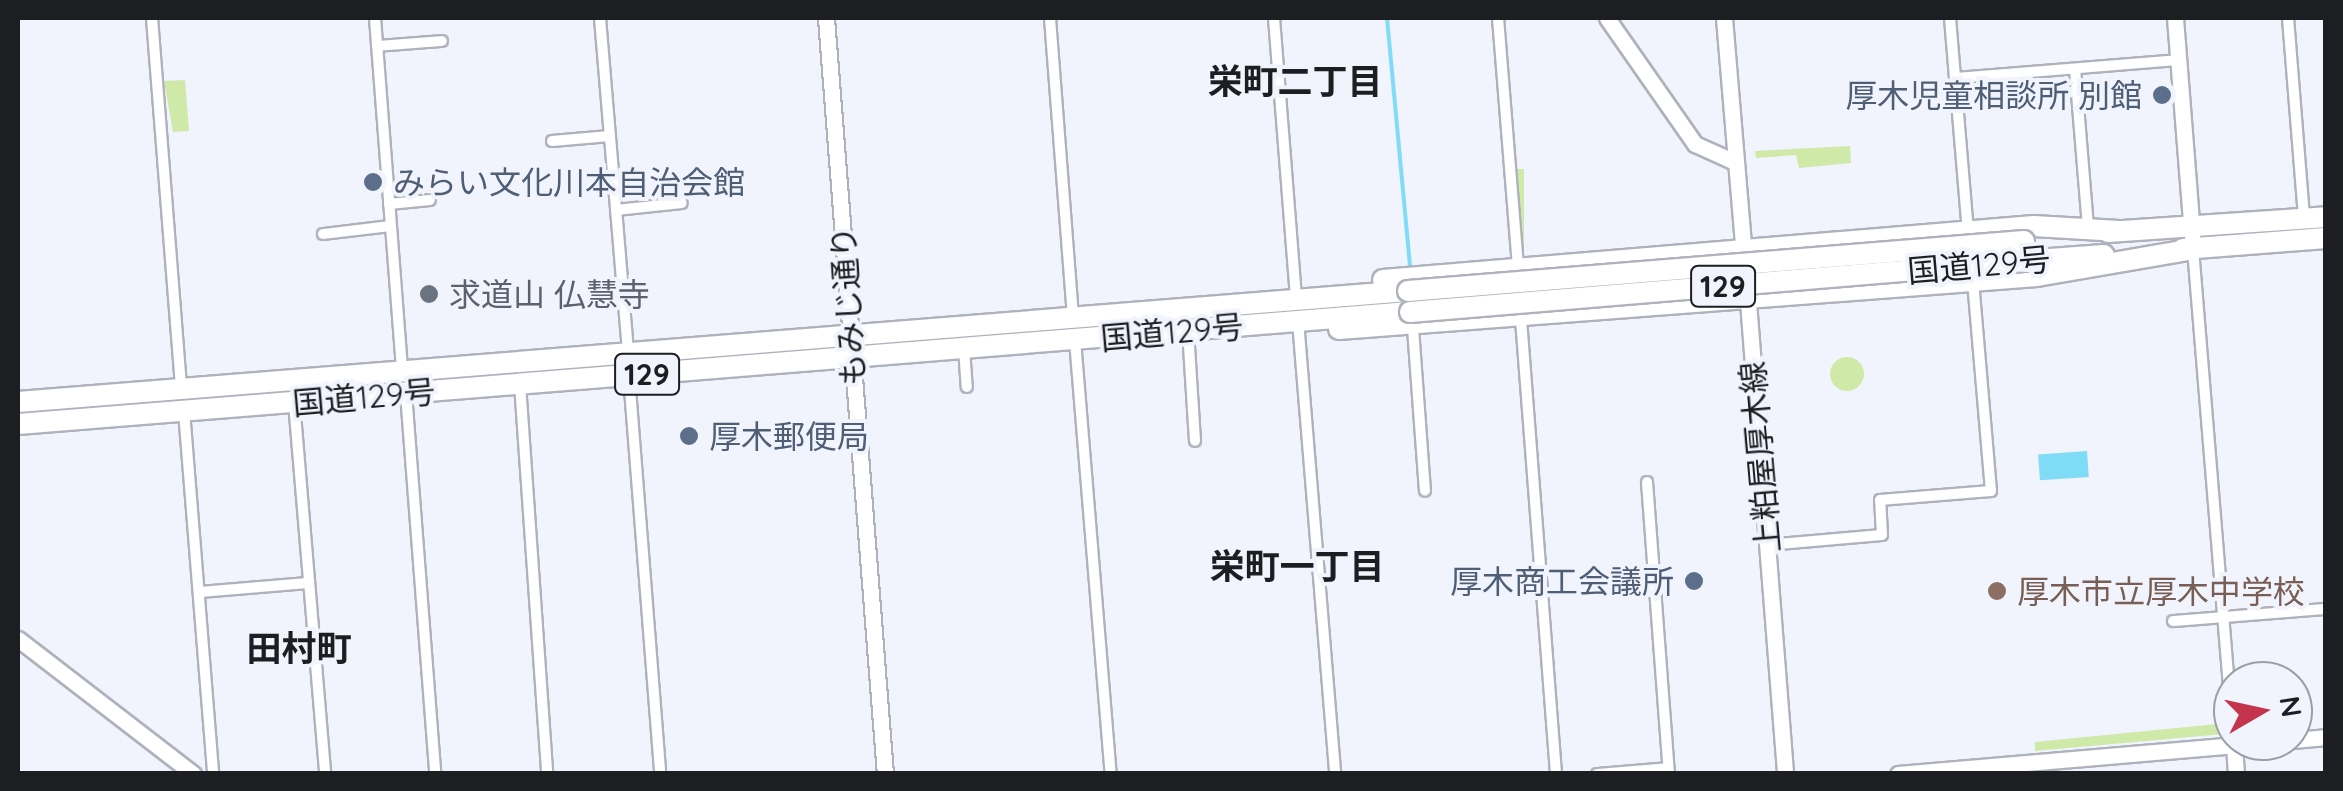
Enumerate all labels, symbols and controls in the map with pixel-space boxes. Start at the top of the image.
district label: 栄町二丁目 [1208,60,1382,102]
place label: 厚木児童相談所 別館 [1845,76,2142,114]
marker: 厚木児童相談所 別館 [2151,84,2173,106]
place label: みらい文化川本自治会館 [393,163,745,201]
marker: みらい文化川本自治会館 [362,171,384,193]
street label: もみじ通り [823,225,873,387]
street label: 国道129号 [1906,240,2052,290]
road number: 129 [1688,261,1758,311]
place label: 求道山 仏慧寺 [449,275,650,313]
marker: 求道山 仏慧寺 [418,283,440,305]
street label: 国道129号 [1099,307,1245,357]
road number: 129 [612,349,682,399]
street label: 上粕屋厚木線 [1733,360,1787,554]
street label: 国道129号 [291,372,437,422]
place label: 厚木郵便局 [709,417,869,455]
marker: 厚木郵便局 [678,425,700,447]
district label: 栄町一丁目 [1210,545,1384,587]
place label: 厚木商工会議所 [1450,562,1674,600]
marker: 厚木商工会議所 [1683,570,1705,592]
place label: 厚木市立厚木中学校 [2017,572,2305,610]
marker: 厚木市立厚木中学校 [1986,580,2008,602]
district label: 田村町 [247,627,351,669]
north arrow [2213,661,2313,761]
text: N [2272,694,2310,719]

